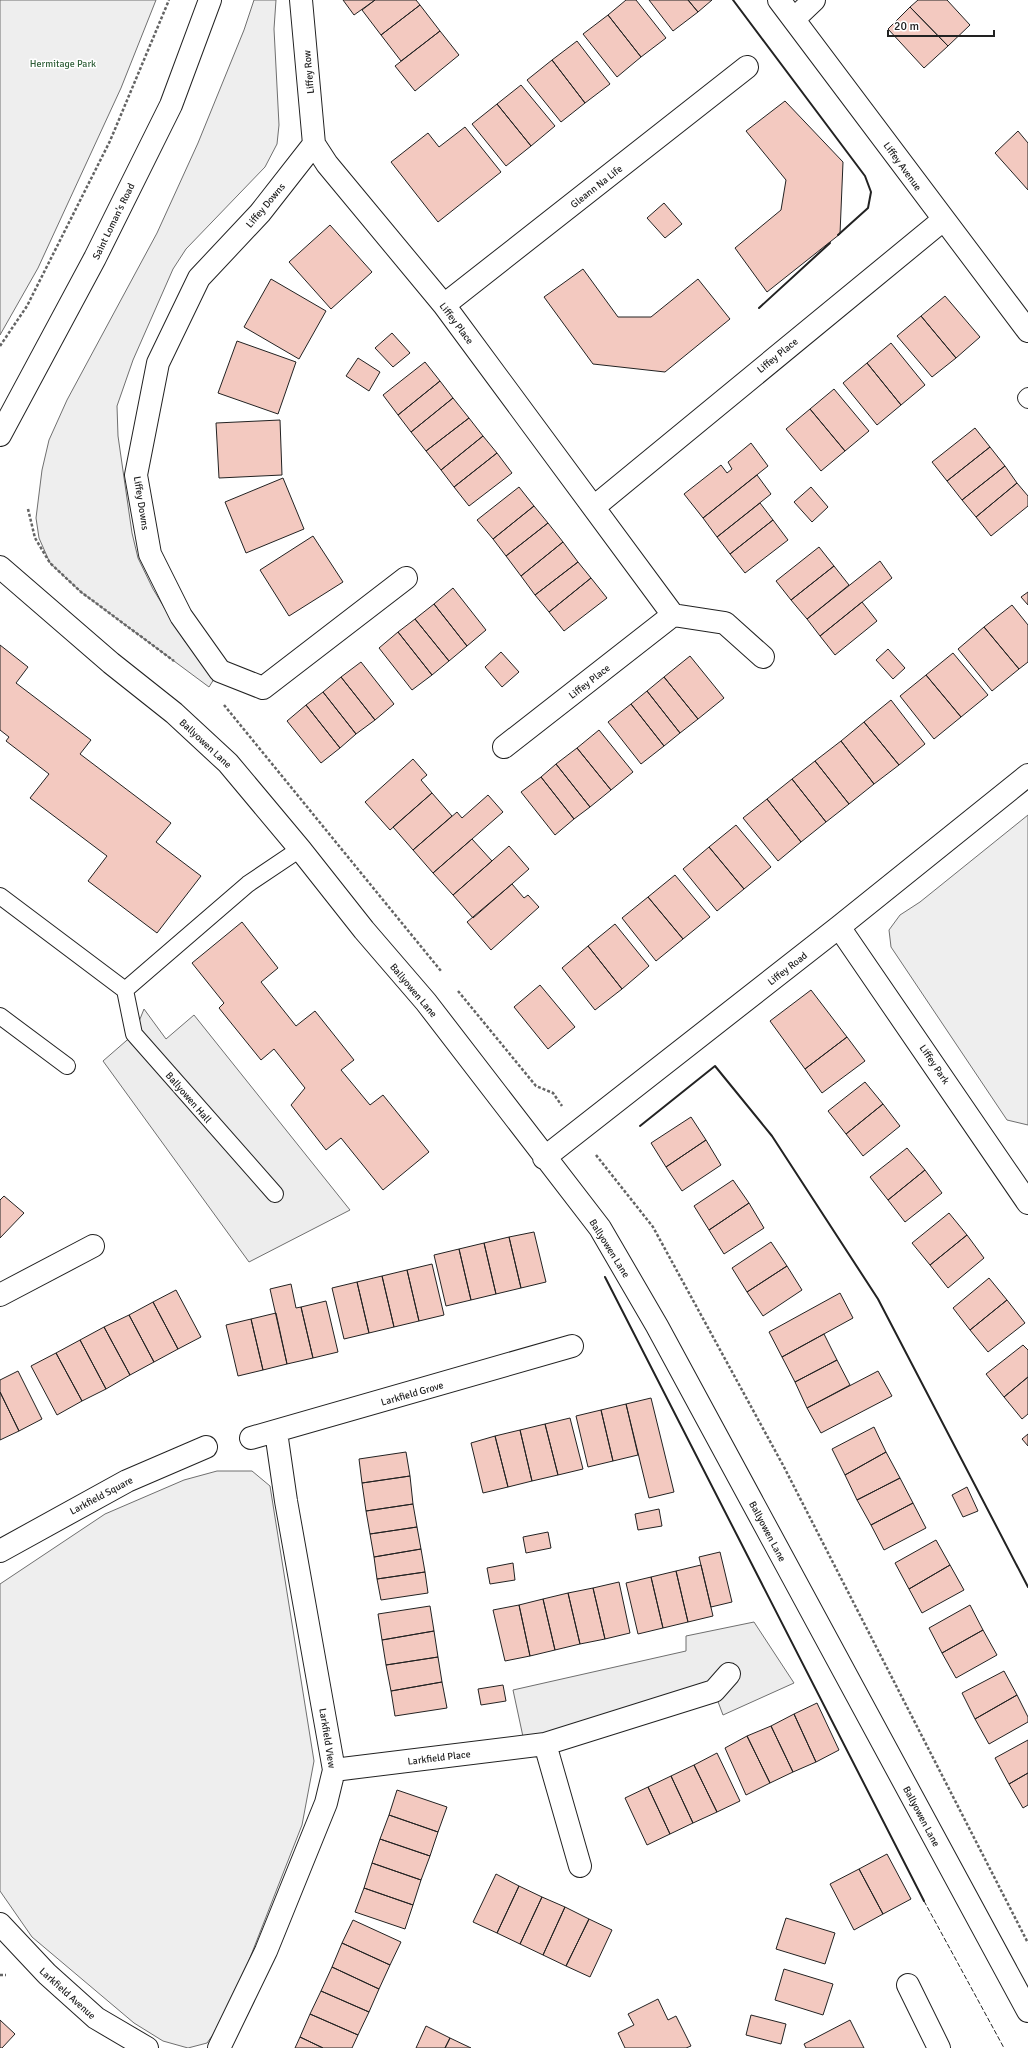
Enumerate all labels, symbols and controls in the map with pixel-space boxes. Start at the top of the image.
scale bar [888,12,994,38]
text: 20 m [894,19,919,34]
street label: Liffey Row [301,49,317,94]
park label: Hermitage Park [30,58,96,70]
street label: Liffey Avenue [881,140,924,193]
street label: Gleann Na Life [568,163,625,211]
street label: Liffey Downs [244,180,288,230]
street label: Saint Loman's Road [90,181,138,261]
street label: Liffey Place [437,300,476,347]
street label: Liffey Place [755,336,800,376]
street label: Liffey Downs [131,475,151,532]
street label: Liffey Place [567,662,613,702]
street label: Ballyowen Lane [177,717,234,771]
street label: Liffey Road [765,950,810,988]
street label: Ballyowen Lane [387,961,439,1020]
street label: Liffey Park [917,1043,952,1087]
street label: Ballyowen Hall [163,1070,214,1126]
street label: Ballyowen Lane [586,1217,632,1280]
street label: Larkfield Grove [380,1379,445,1409]
street label: Larkfield Square [68,1474,135,1518]
street label: Ballyowen Lane [746,1499,788,1564]
street label: Larkfield View [316,1707,338,1770]
street label: Larkfield Place [407,1748,471,1768]
street label: Ballyowen Lane [900,1784,942,1849]
street label: Larkfield Avenue [37,1965,98,2022]

